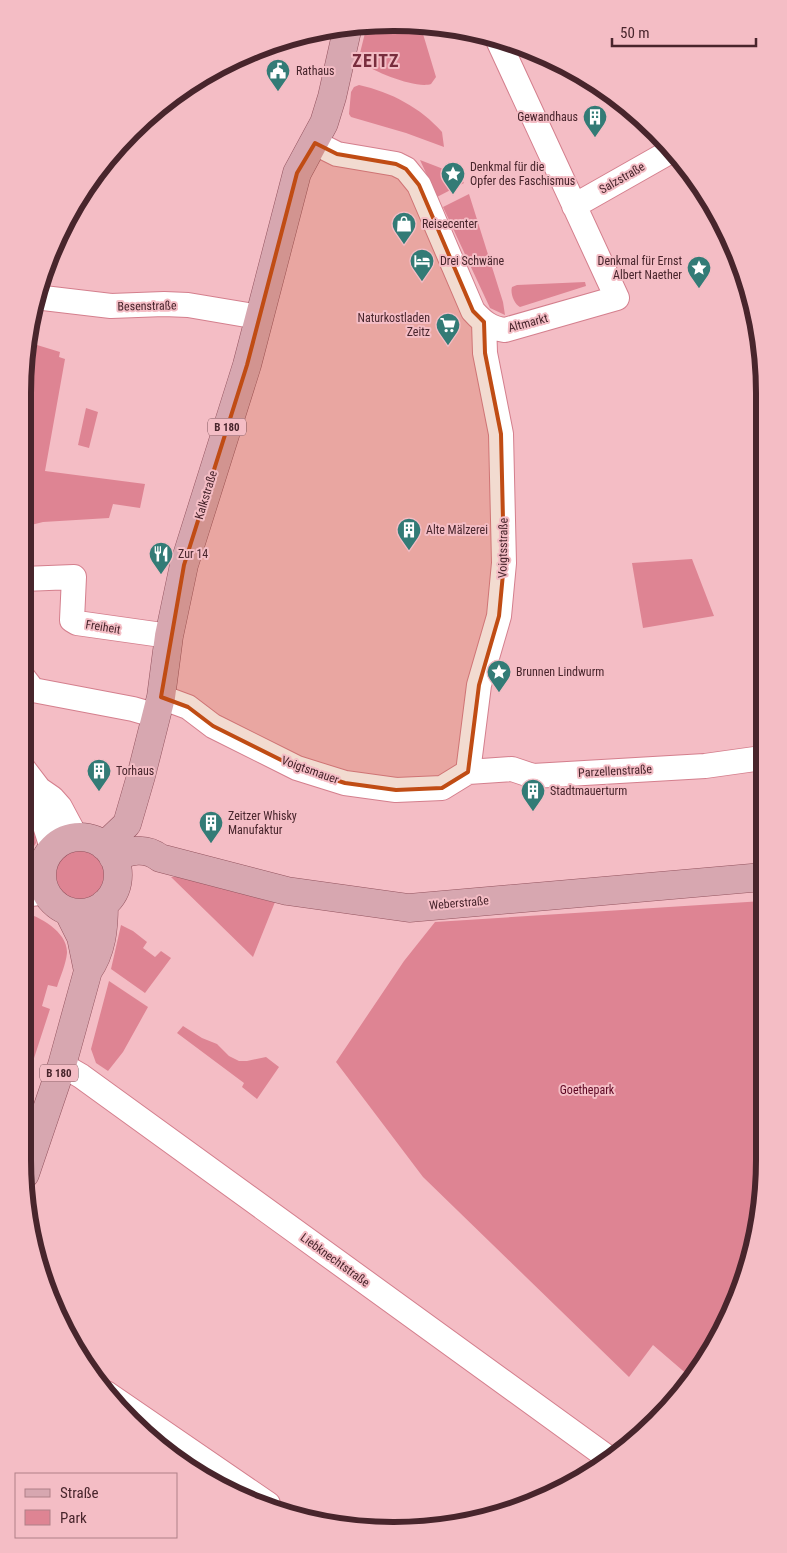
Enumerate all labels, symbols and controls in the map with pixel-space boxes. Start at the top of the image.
scale bar [612,15,756,47]
text: 50 m [620,24,650,42]
district label: ZEITZ [352,50,400,71]
public building icon: Rathaus [265,58,291,92]
place label: Rathaus [296,64,334,78]
building icon: Gewandhaus [582,104,608,138]
place label: Gewandhaus [517,110,578,124]
street label: Salzstraße [597,159,648,197]
place label: Denkmal für die Opfer des Faschismus [470,160,575,188]
place icon: Denkmal für die Opfer des Faschismus [440,161,466,195]
shop icon: Reisecenter [391,211,417,245]
place label: Reisecenter [422,217,478,231]
hotel icon: Drei Schwäne [409,248,435,282]
place label: Drei Schwäne [440,254,504,268]
place label: Denkmal für Ernst Albert Naether [598,254,682,282]
place icon: Denkmal für Ernst Albert Naether [686,255,712,289]
street label: Besenstraße [117,298,177,314]
place label: Naturkostladen Zeitz [357,311,430,339]
street label: Altmarkt [507,311,550,335]
supermarket icon: Naturkostladen Zeitz [435,312,461,346]
road number: B 180 [208,418,246,436]
street label: Kalkstraße [192,468,220,521]
building icon: Alte Mälzerei [396,517,422,551]
street label: Voigtsstraße [495,517,511,578]
place label: Alte Mälzerei [426,523,488,537]
restaurant icon: Zur 14 [148,541,174,575]
place label: Zur 14 [178,547,208,561]
street label: Freiheit [84,617,122,637]
place icon: Brunnen Lindwurm [486,659,512,693]
place label: Brunnen Lindwurm [516,665,604,679]
street label: Voigtsmauer [279,753,341,787]
building icon: Torhaus [86,758,112,792]
street label: Parzellenstraße [578,762,653,780]
place label: Torhaus [116,764,154,778]
building icon: Stadtmauerturm [520,778,546,812]
place label: Stadtmauerturm [550,784,627,798]
place label: Zeitzer Whisky Manufaktur [228,809,297,837]
building icon: Zeitzer Whisky Manufaktur [198,810,224,844]
street label: Weberstraße [429,893,490,913]
road number: B 180 [40,1064,78,1082]
park label: Goethepark [560,1083,615,1097]
street label: Liebknechtstraße [298,1230,373,1290]
legend [15,1473,178,1538]
text: Straße [60,1484,99,1502]
text: Park [60,1509,87,1527]

